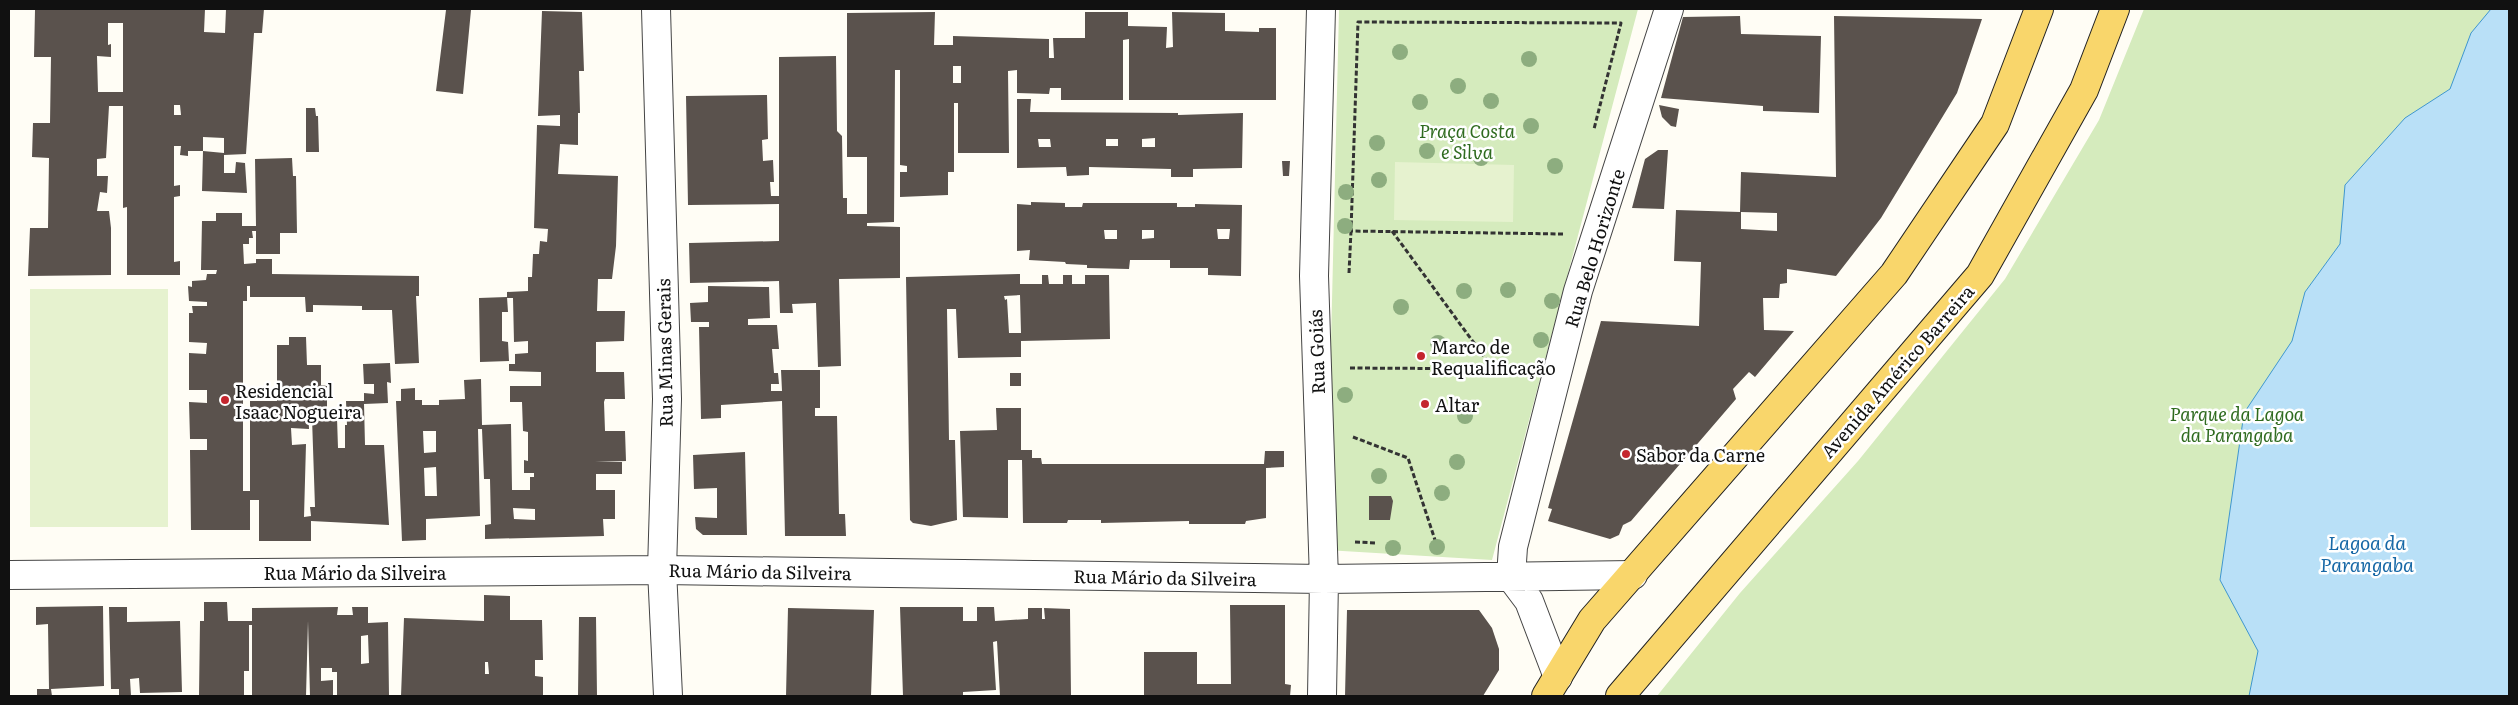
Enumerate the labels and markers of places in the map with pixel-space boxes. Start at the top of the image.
place label: Marco de Requalificação [1431,333,1556,381]
marker: Marco de Requalificação [1415,350,1427,362]
place label: Residencial Isaac Nogueira [235,377,362,425]
place label: Altar [1435,391,1480,418]
marker: Residencial Isaac Nogueira [219,394,231,406]
marker: Altar [1419,398,1431,410]
place label: Sabor da Carne [1636,441,1765,468]
marker: Sabor da Carne [1620,448,1632,460]

